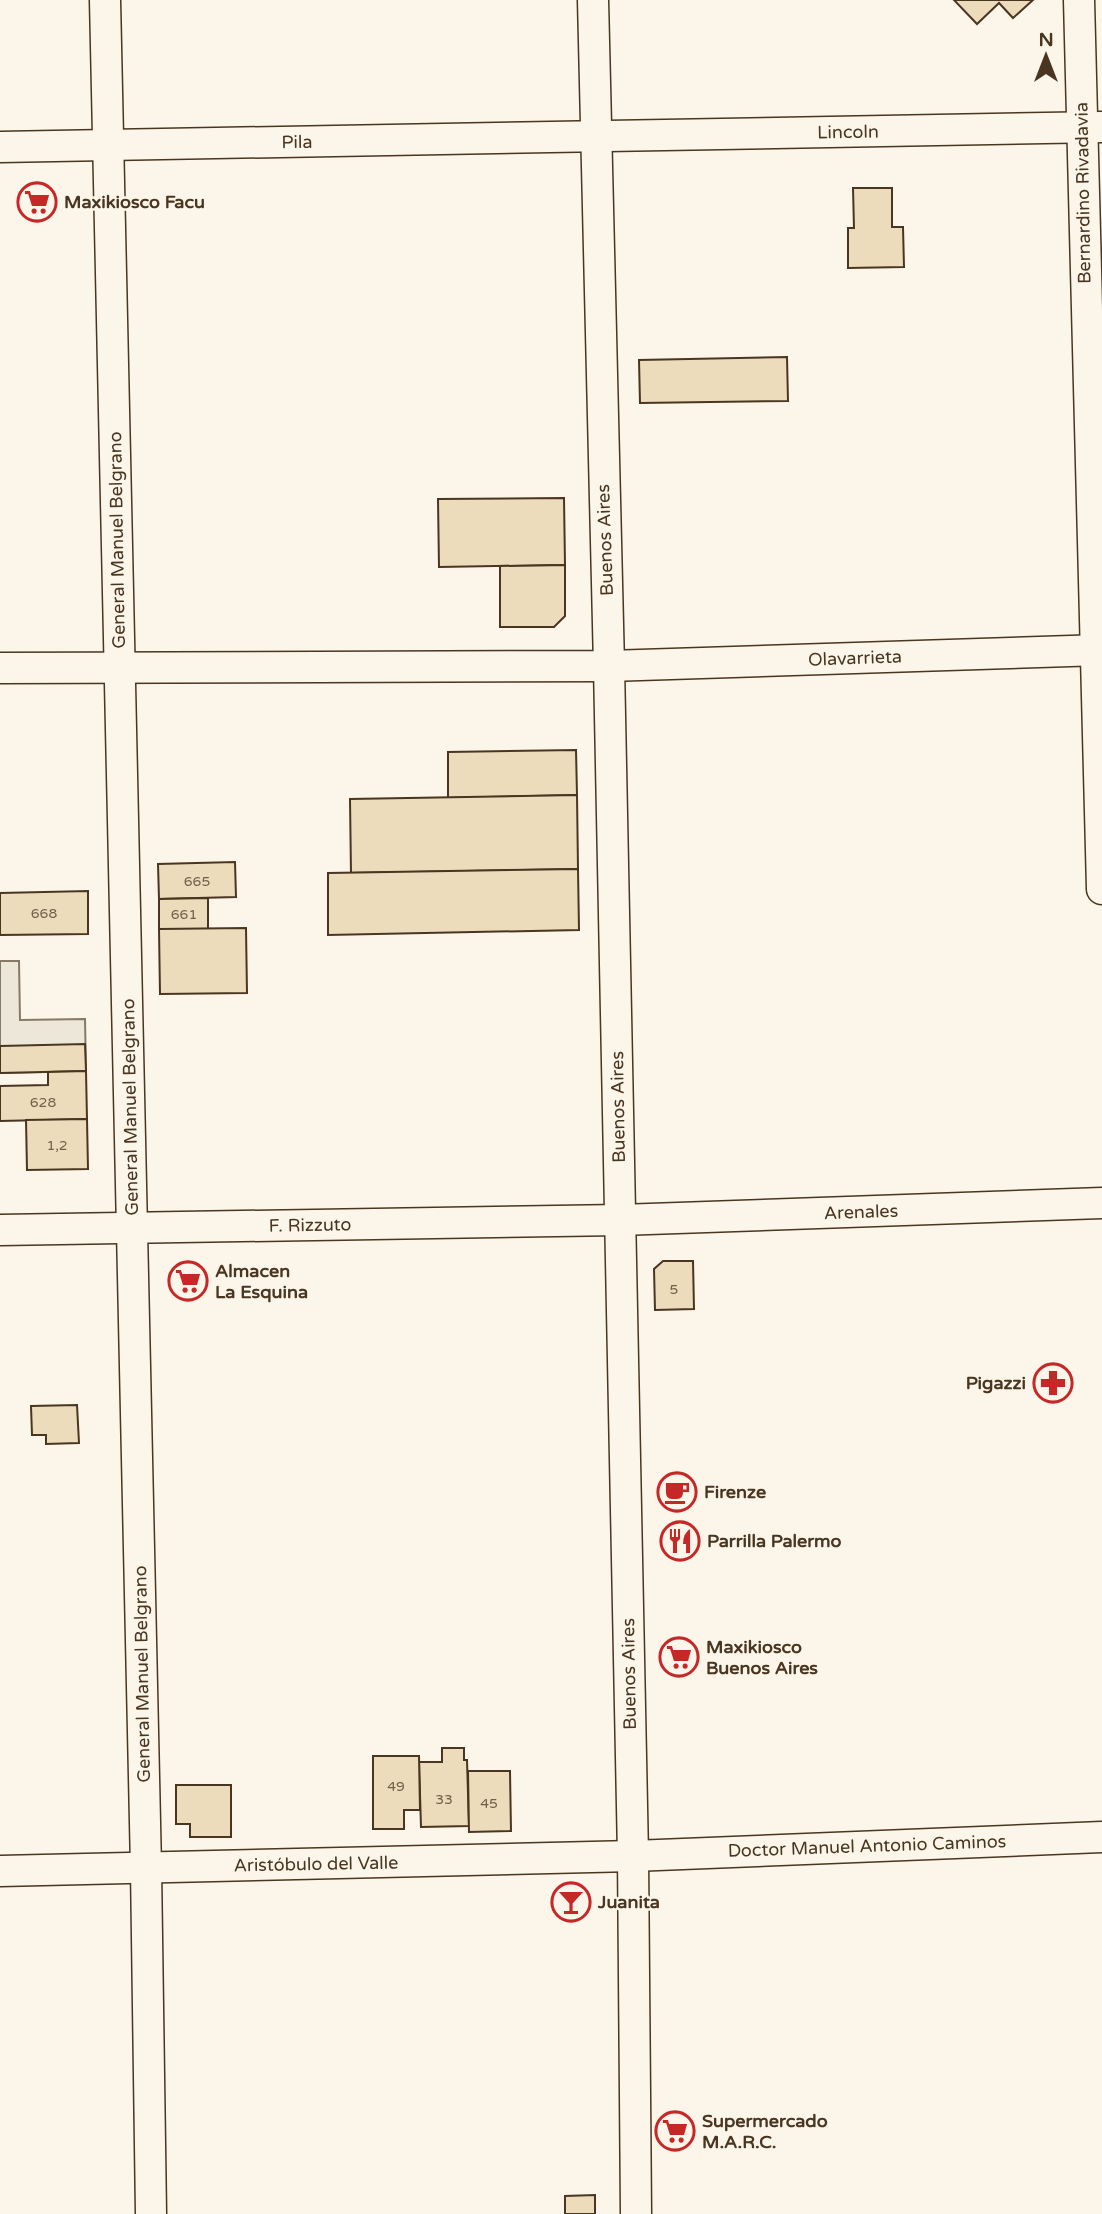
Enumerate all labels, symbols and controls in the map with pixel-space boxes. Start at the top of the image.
north arrow [1011,21,1081,91]
text: N [1038,29,1054,51]
street label: Bernardino Rivadavia [1070,102,1096,284]
street label: Lincoln [817,120,879,144]
street label: Pila [281,131,313,153]
supermarket icon: Maxikiosco Facu [16,181,58,223]
place label: Maxikiosco Facu [64,191,205,213]
street label: General Manuel Belgrano [104,431,130,649]
street label: Buenos Aires [592,484,618,596]
street label: Olavarrieta [808,645,902,671]
house number: 665 [184,873,210,890]
house number: 668 [31,905,57,922]
house number: 661 [171,906,197,923]
street label: General Manuel Belgrano [117,998,143,1216]
street label: Buenos Aires [606,1051,630,1163]
house number: 628 [30,1094,56,1111]
house number: 1,2 [46,1137,68,1154]
street label: Arenales [823,1200,899,1224]
street label: F. Rizzuto [268,1213,352,1237]
supermarket icon: Almacen La Esquina [167,1260,209,1302]
place label: Almacen La Esquina [215,1260,308,1303]
house number: 5 [670,1281,678,1298]
pharmacy icon: Pigazzi [1032,1362,1074,1404]
place label: Pigazzi [966,1372,1026,1394]
cafe icon: Firenze [656,1471,698,1513]
place label: Firenze [704,1481,766,1503]
restaurant icon: Parrilla Palermo [659,1520,701,1562]
place label: Parrilla Palermo [707,1530,842,1552]
street label: General Manuel Belgrano [129,1565,155,1783]
street label: Buenos Aires [617,1618,641,1730]
supermarket icon: Maxikiosco Buenos Aires [658,1636,700,1678]
place label: Maxikiosco Buenos Aires [706,1636,818,1679]
house number: 49 [387,1778,405,1795]
house number: 33 [435,1791,453,1808]
house number: 45 [480,1795,498,1812]
street label: Doctor Manuel Antonio Caminos [727,1830,1007,1862]
street label: Aristóbulo del Valle [233,1852,399,1876]
bar icon: Juanita [550,1881,592,1923]
place label: Juanita [597,1891,660,1913]
supermarket icon: Supermercado M.A.R.C. [654,2110,696,2152]
place label: Supermercado M.A.R.C. [702,2110,828,2153]

